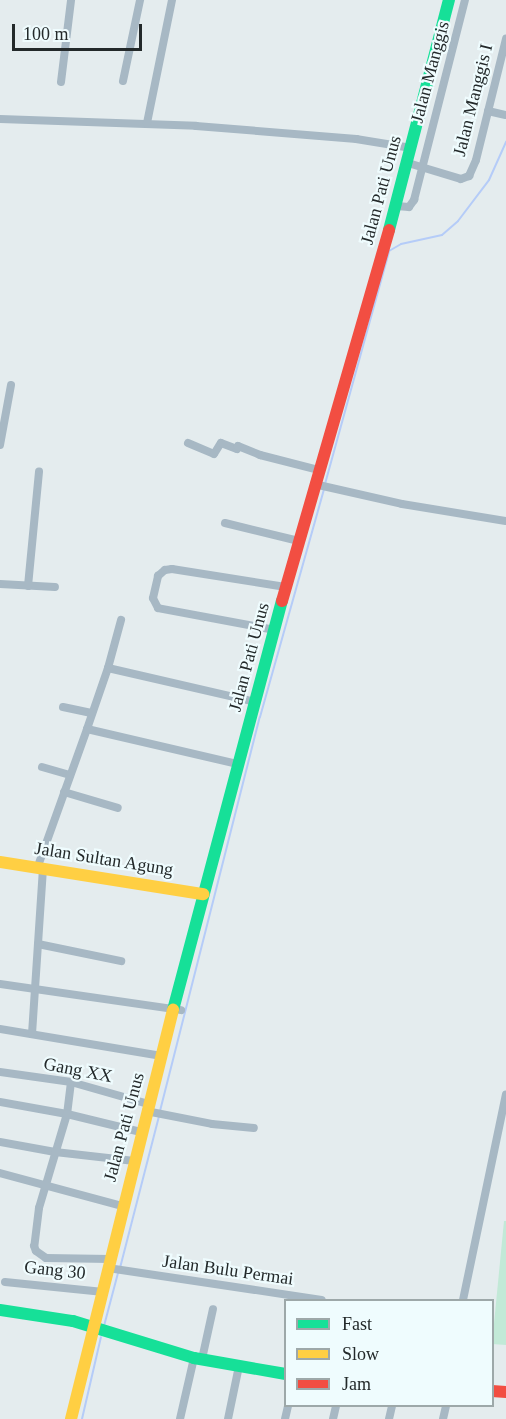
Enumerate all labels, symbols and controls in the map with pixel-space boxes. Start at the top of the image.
scale bar [15,12,146,50]
street label: Jalan Manggis [406,19,454,125]
text: 100 m [23,24,69,44]
street label: Jalan Manggis I [449,42,497,158]
street label: Jalan Pati Unus [356,133,406,247]
street label: Jalan Pati Unus [224,600,274,714]
street label: Jalan Sultan Agung [33,837,175,881]
street label: Gang XX [42,1053,114,1087]
street label: Jalan Pati Unus [99,1070,149,1184]
street label: Jalan Bulu Permai [161,1250,295,1290]
street label: Gang 30 [23,1256,87,1284]
legend [284,1299,494,1407]
text: Fast [342,1314,372,1334]
text: Slow [342,1344,379,1364]
text: Jam [342,1374,371,1394]

